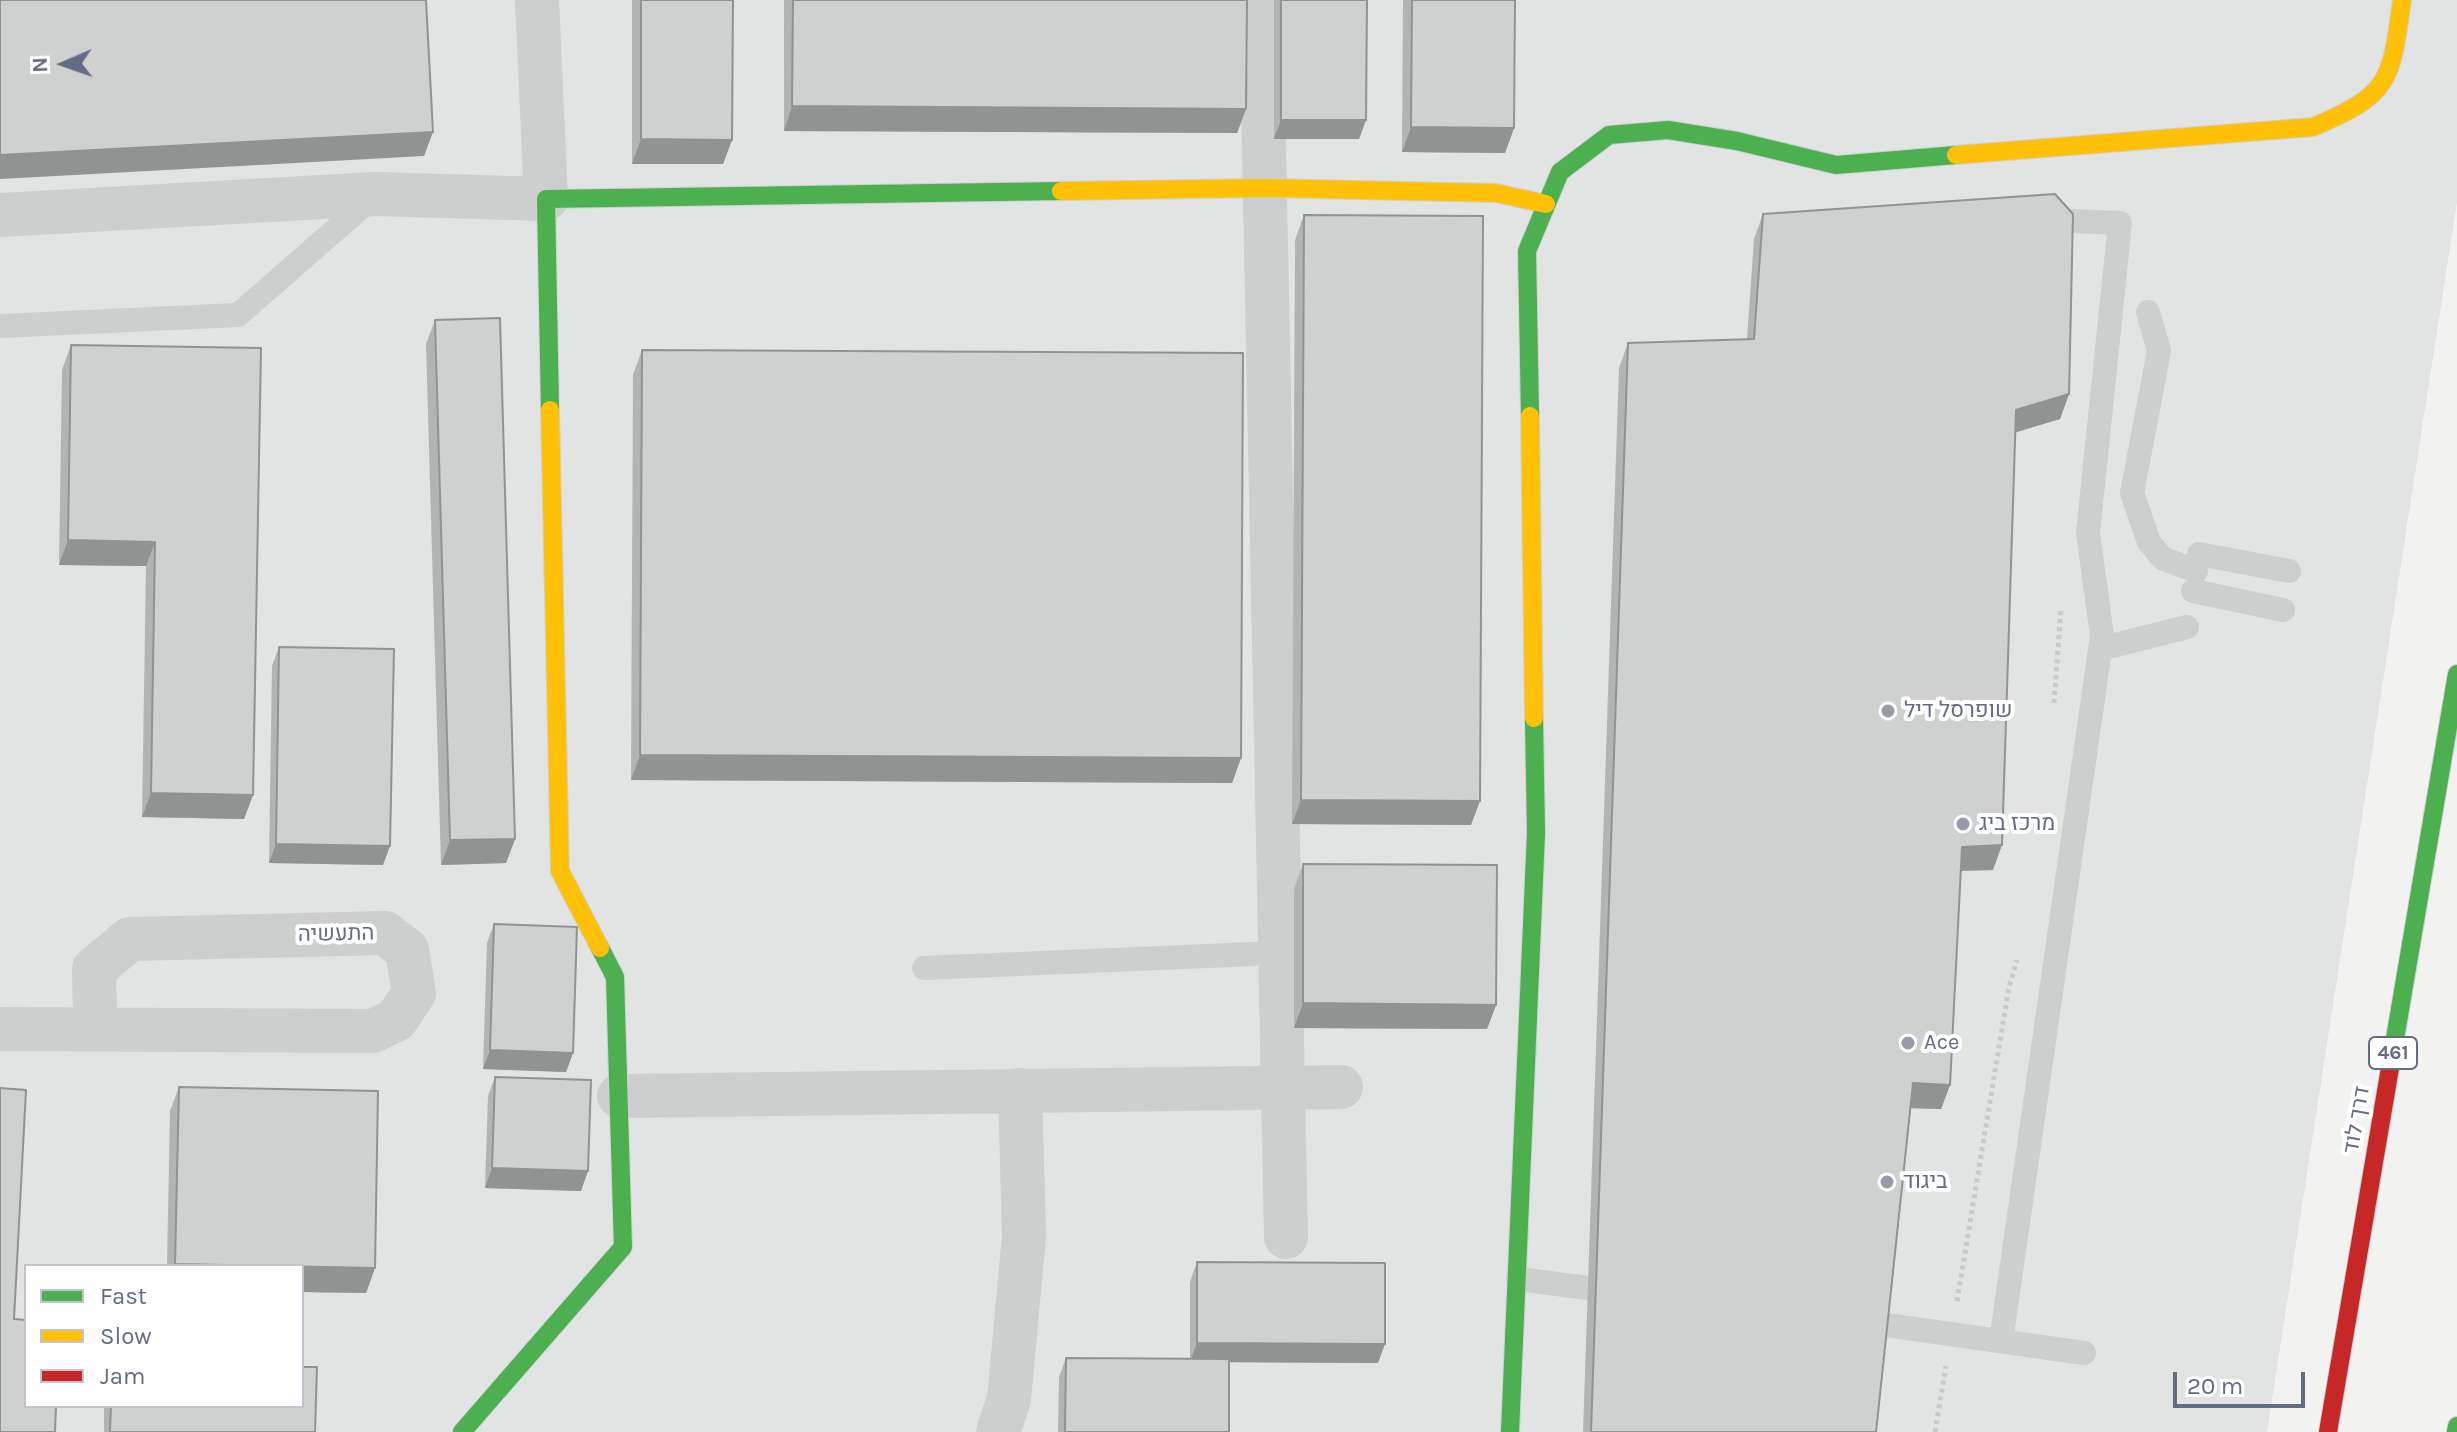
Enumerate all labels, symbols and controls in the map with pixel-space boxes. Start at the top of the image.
north arrow [24,24,104,104]
text: N [27,56,53,73]
place label: שופרסל דיל [1904,698,2012,724]
marker: שופרסל דיל [1879,702,1897,720]
place label: מרכז ביג [1979,811,2055,837]
marker: מרכז ביג [1954,815,1972,833]
street label: התעשיה [298,920,374,948]
place label: Ace [1924,1030,1959,1056]
marker: Ace [1899,1034,1917,1052]
road number: 461 [2369,1037,2417,1069]
street label: דרך לוד [2338,1084,2376,1156]
place label: ביגוד [1903,1169,1948,1195]
marker: ביגוד [1878,1173,1896,1191]
legend [24,1264,304,1408]
text: Fast [100,1282,147,1310]
text: Slow [100,1322,152,1350]
scale bar [2177,1356,2309,1406]
text: Jam [100,1362,145,1390]
text: 20 m [2187,1372,2243,1400]

